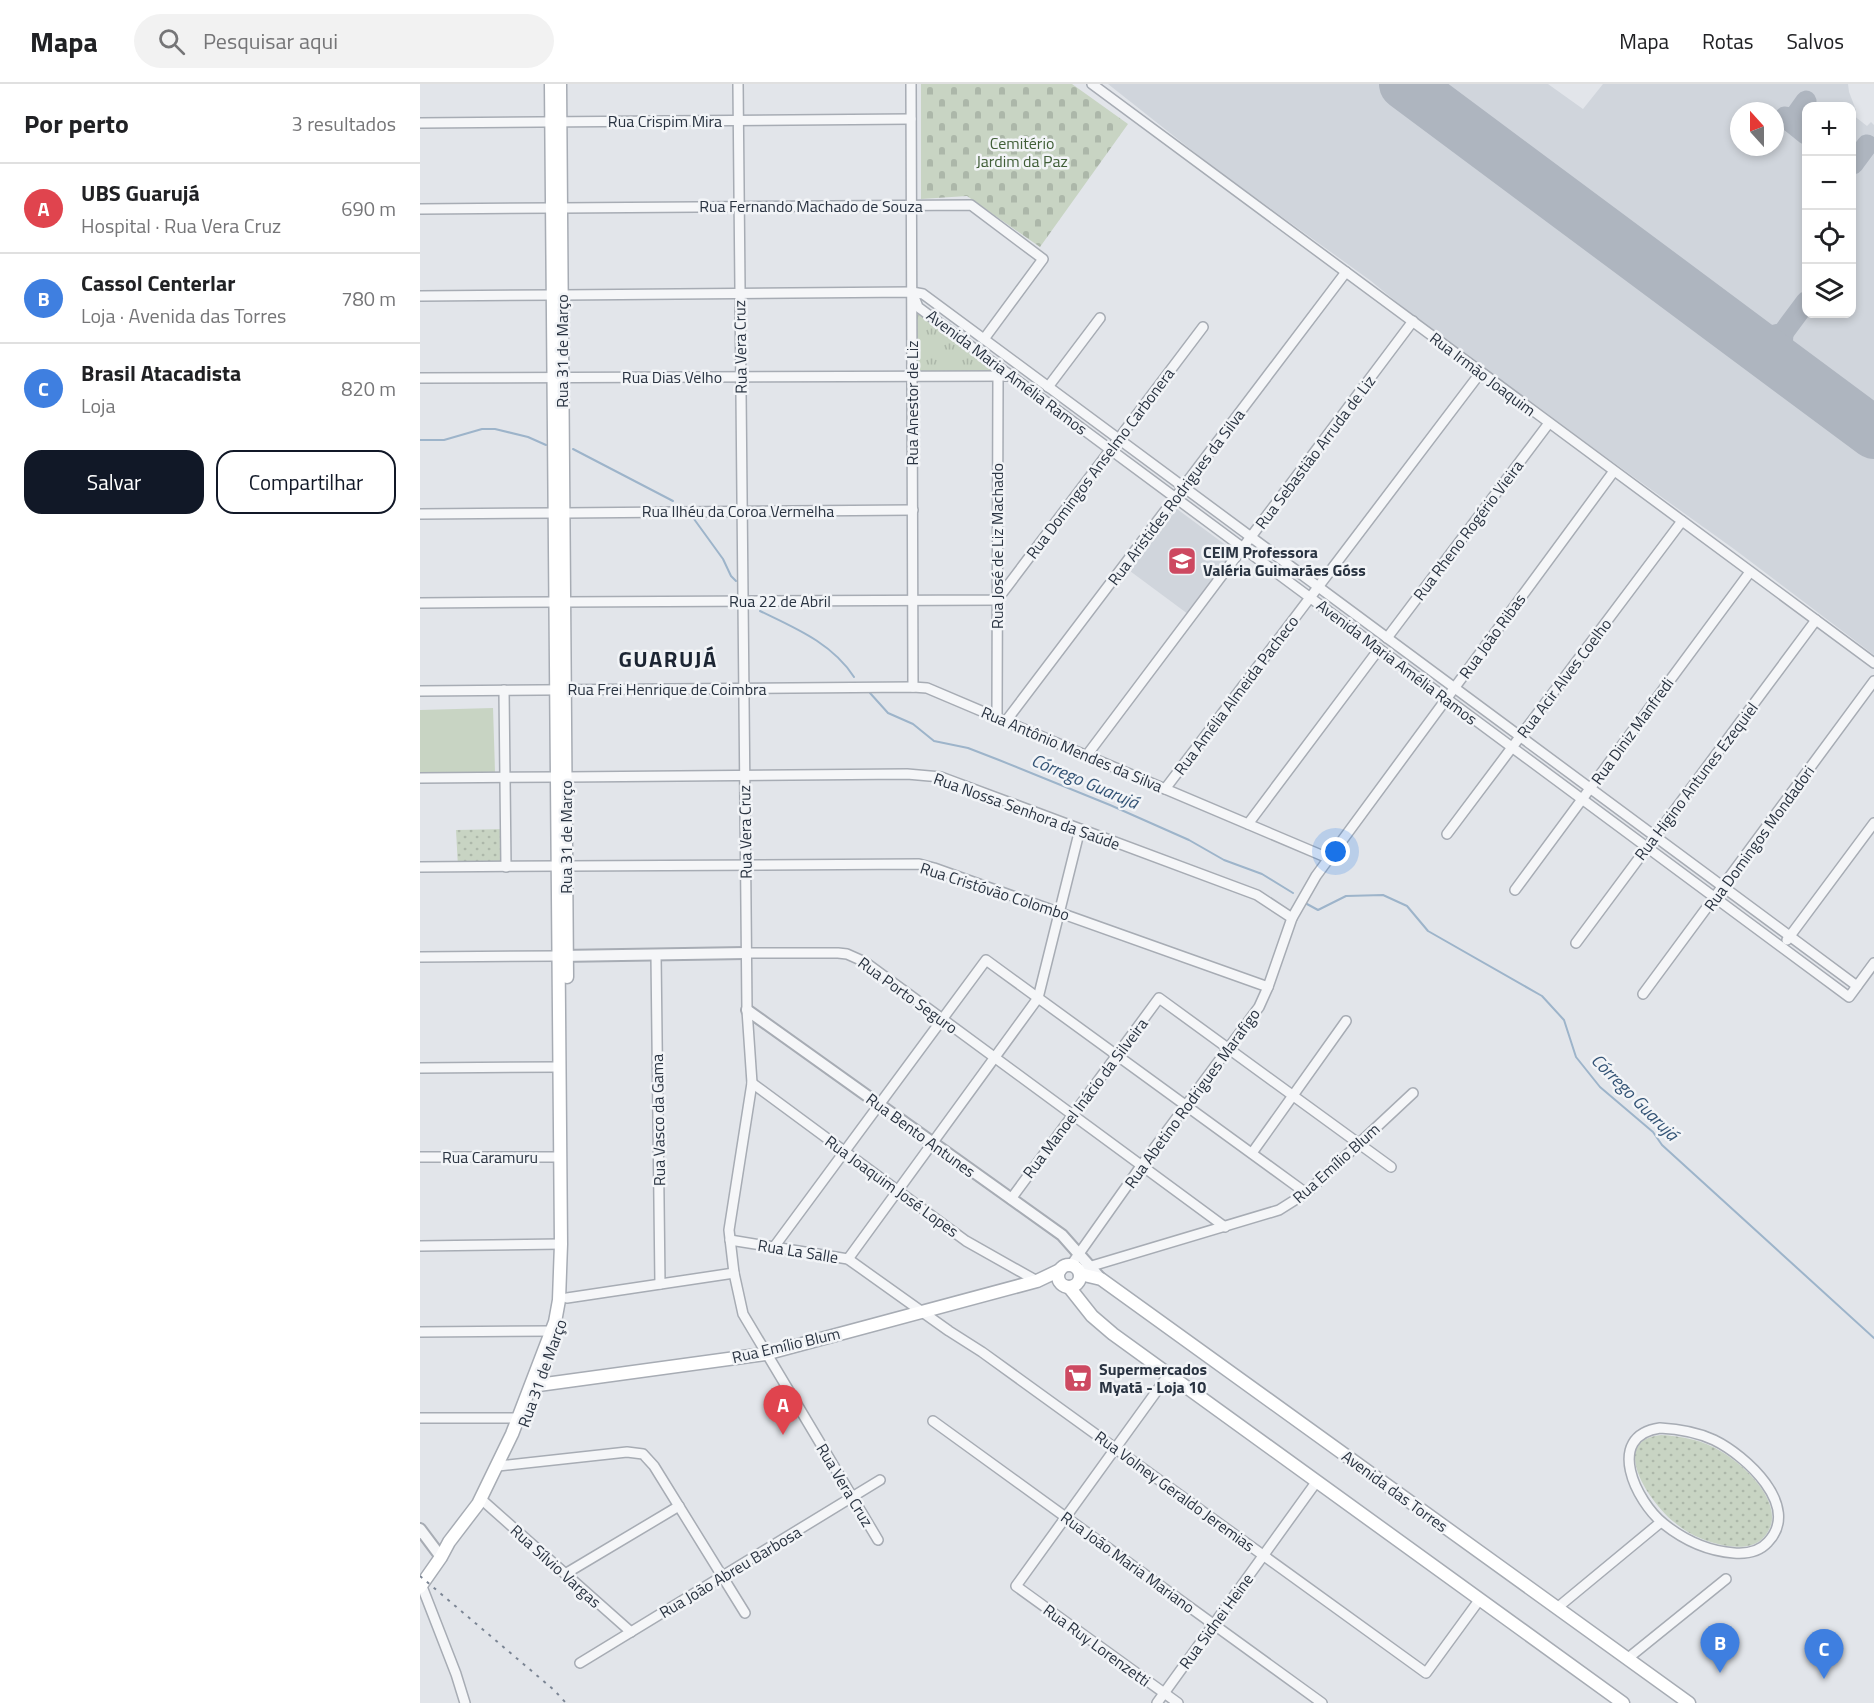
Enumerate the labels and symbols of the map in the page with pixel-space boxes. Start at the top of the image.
north arrow [1730,102,1784,156]
street label: Rua Crispim Mira [608,109,722,133]
park label: Cemitério Jardim da Paz [976,131,1068,173]
street label: Rua Fernando Machado de Souza [699,194,923,218]
street label: Rua 31 de Março [550,294,574,408]
street label: Rua Vera Cruz [727,300,753,394]
street label: Avenida Maria Amélia Ramos [922,303,1092,441]
street label: Rua Irmão Joaquim [1425,326,1541,422]
street label: Rua Anestor de Liz [900,340,924,466]
street label: Rua Domingos Anselmo Carbonera [1020,362,1180,564]
street label: Rua Dias Velho [622,365,722,389]
street label: Rua Sebastião Arruda de Liz [1249,370,1381,534]
street label: Rua Aristides Rodrigues da Silva [1102,404,1250,590]
street label: Rua Rheno Rogério Vieira [1407,455,1529,605]
street label: Rua José de Liz Machado [985,463,1009,629]
street label: Rua Ilhéu da Coroa Vermelha [642,499,834,523]
place label: CEIM Professora Valéria Guimarães Góss [1203,540,1366,582]
school or university icon: CEIM Professora Valéria Guimarães Góss [1166,545,1198,577]
street label: Rua João Ribas [1453,588,1531,684]
street label: Rua 22 de Abril [729,589,831,613]
street label: Avenida Maria Amélia Ramos [1312,593,1482,731]
street label: Rua Amélia Almeida Pacheco [1168,610,1304,780]
street label: Rua Acir Alves Coelho [1511,613,1617,743]
district label: GUARUJÁ [618,642,718,676]
street label: Rua Diniz Manfredi [1585,672,1679,790]
street label: Rua Frei Henrique de Coimbra [567,677,767,701]
street label: Rua Higino Antunes Ezequiel [1628,697,1764,865]
street label: Rua Antônio Mendes da Silva [978,700,1166,798]
water label: Córrego Guarujá [1027,746,1145,817]
street label: Rua Domingos Mondadori [1698,760,1820,916]
street label: Rua Nossa Senhora da Saúde [931,766,1123,856]
street label: Rua 31 de Março [554,780,578,894]
street label: Rua Vera Cruz [732,785,758,879]
your location [1321,837,1350,866]
street label: Rua Cristóvão Colombo [917,856,1073,926]
street label: Rua Porto Seguro [853,951,963,1039]
street label: Rua Abetino Rodrigues Marafigo [1118,1003,1266,1193]
street label: Rua Manoel Inácio da Silveira [1017,1013,1153,1183]
water label: Córrego Guarujá [1585,1047,1686,1148]
street label: Rua Vasco da Gama [645,1054,671,1186]
street label: Rua Bento Antunes [861,1087,981,1183]
street label: Rua Emílio Blum [1287,1117,1385,1209]
street label: Rua Joaquim José Lopes [820,1129,964,1243]
street label: Rua Caramuru [442,1145,538,1169]
street label: Rua La Salle [756,1233,840,1269]
street label: Rua 31 de Março [511,1316,573,1430]
street label: Rua Emílio Blum [730,1321,842,1369]
place label: Supermercados Myatã - Loja 10 [1099,1357,1207,1399]
supermarket icon: Supermercados Myatã - Loja 10 [1062,1362,1094,1394]
pin: A [764,1386,802,1435]
street label: Rua Volney Geraldo Jeremias [1090,1425,1260,1557]
street label: Rua Vera Cruz [811,1439,879,1531]
street label: Avenida das Torres [1337,1444,1453,1538]
street label: Rua João Maria Mariano [1056,1505,1200,1619]
street label: Rua Sílvio Vargas [505,1519,607,1613]
street label: Rua João Abreu Barbosa [654,1520,806,1624]
street label: Rua Sidnei Heine [1173,1568,1259,1674]
street label: Rua Ruy Lorenzetti [1038,1598,1156,1692]
pin: B [1700,1624,1740,1673]
pin: C [1804,1630,1844,1679]

